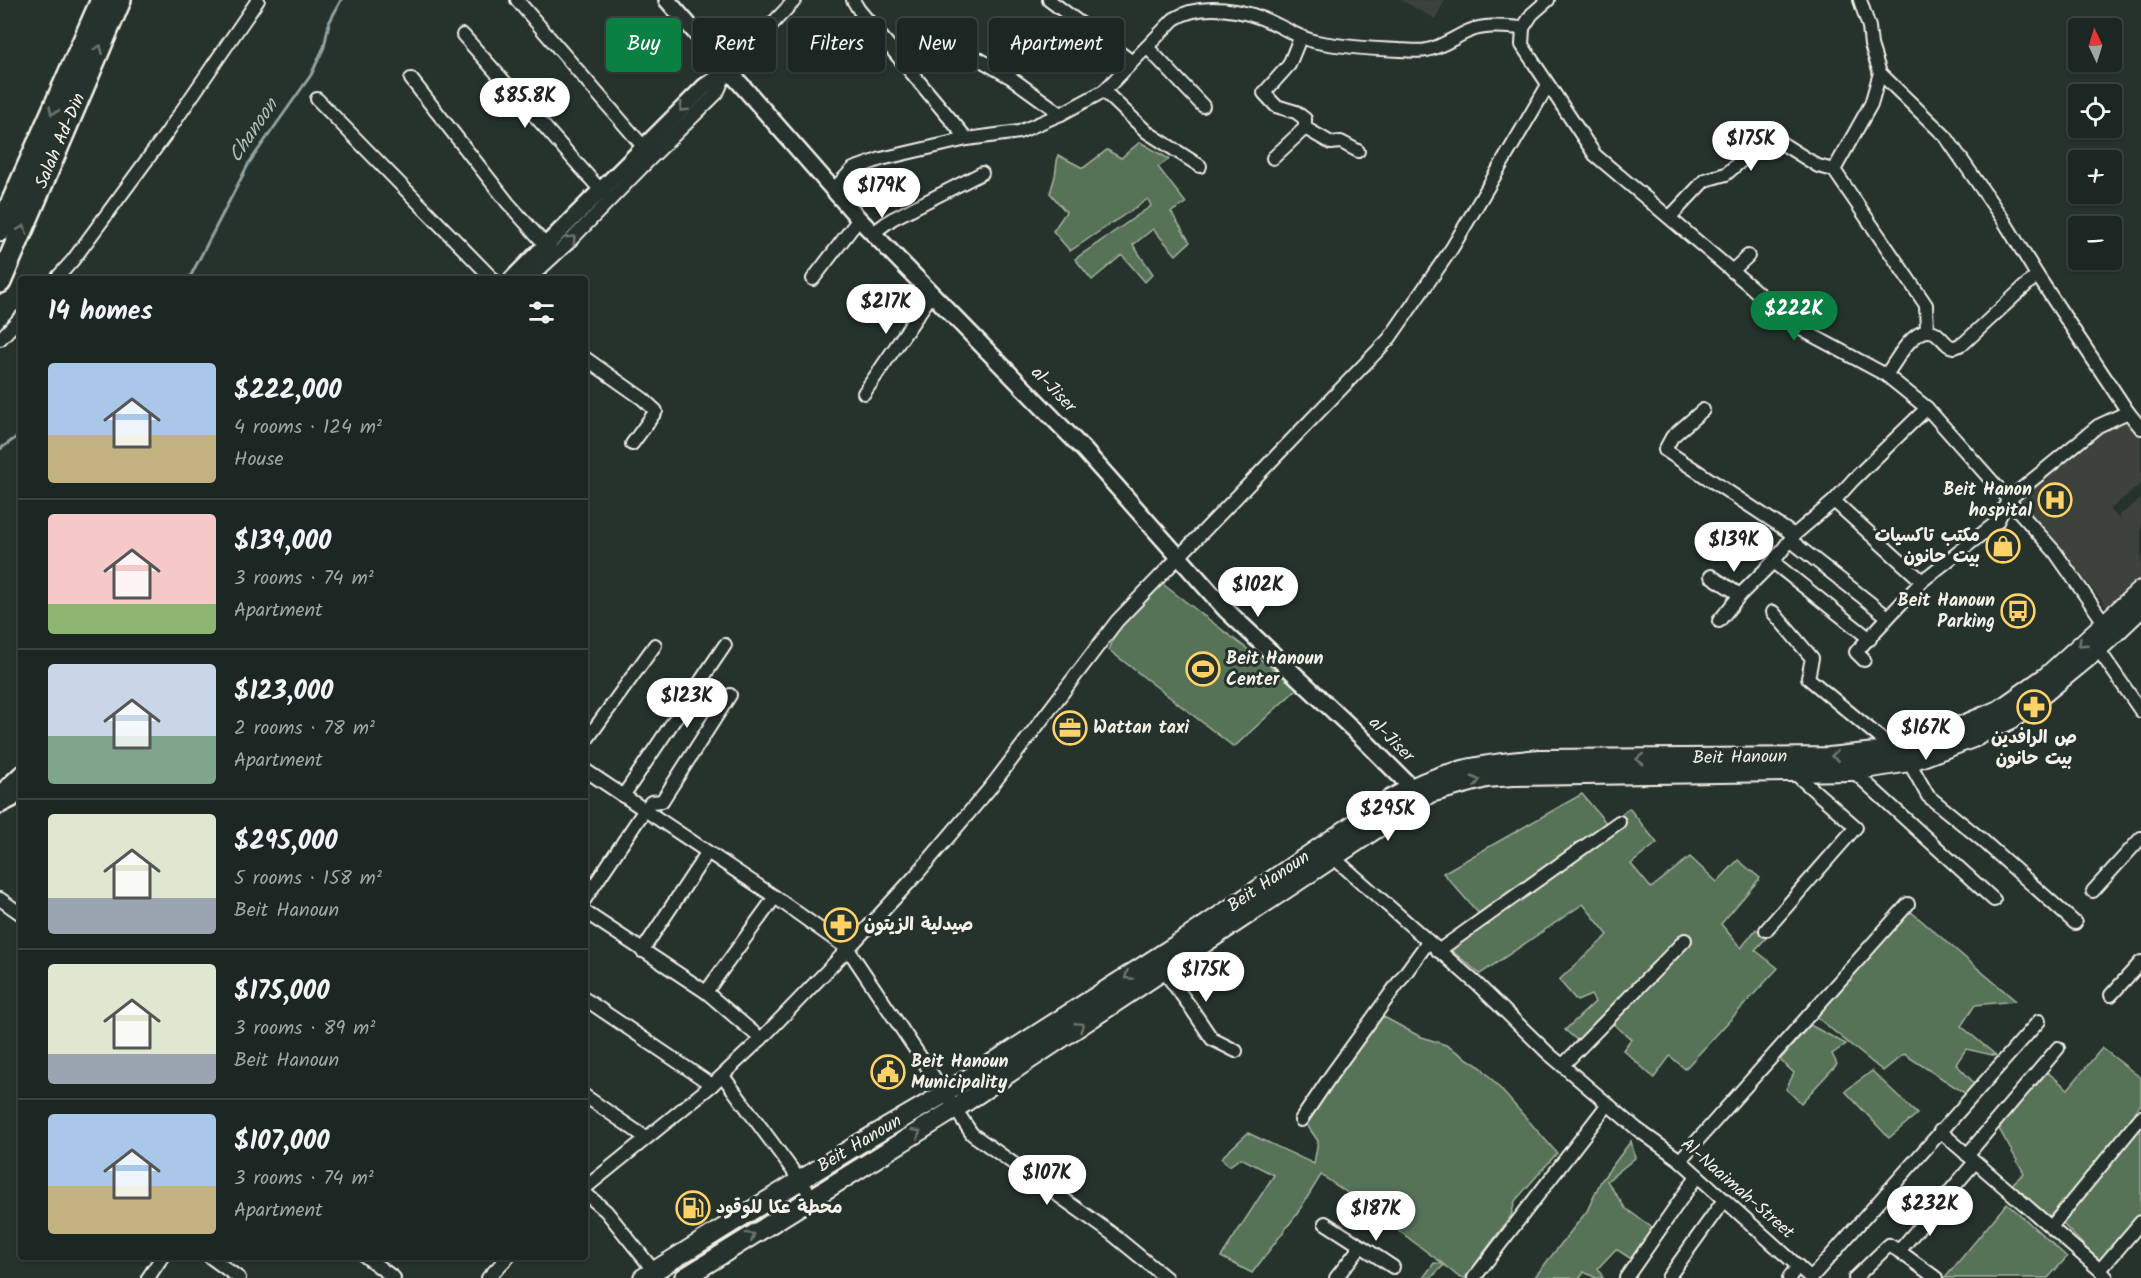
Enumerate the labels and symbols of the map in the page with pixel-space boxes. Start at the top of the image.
north arrow [2068,18,2122,72]
one-way arrow [92,45,104,56]
pin: $85.8K [476,78,574,129]
street label: Salah Ad-Din [28,89,94,193]
water label: Chanoon [221,91,288,170]
one-way arrow [679,101,690,112]
one-way arrow [48,104,60,115]
pin: $175K [1709,121,1793,172]
pin: $179K [840,168,924,219]
one-way arrow [16,224,28,235]
one-way arrow [565,236,576,246]
pin: $217K [844,284,928,335]
pin: $222K [1752,291,1836,342]
street label: al-Jiser [1023,360,1083,421]
place label: Beit Hanon hospital [1943,476,2032,526]
hospital icon: Beit Hanon hospital [2037,482,2073,518]
pin: $139K [1692,522,1776,573]
place label: مكتب تاكسيات بيت حانون [1875,522,1980,572]
shop icon: مكتب تاكسيات بيت حانون [1985,528,2021,564]
pin: $102K [1216,567,1300,618]
place label: Beit Hanoun Parking [1897,587,1995,637]
bus stop icon: Beit Hanoun Parking [2000,593,2036,629]
one-way arrow [2078,636,2089,647]
place label: Beit Hanoun Center [1226,645,1324,695]
sports icon: Beit Hanoun Center [1185,651,1221,687]
pin: $123K [645,678,729,729]
pharmacy icon: ص الرافدين بيت حانون [2016,689,2052,725]
office icon: Wattan taxi [1052,710,1088,746]
street label: al-Jiser [1361,710,1422,771]
pin: $167K [1884,710,1968,761]
place label: Wattan taxi [1093,714,1189,743]
place label: ص الرافدين بيت حانون [1991,724,2077,774]
street label: Beit Hanoun [1692,743,1788,773]
one-way arrow [1830,750,1839,763]
one-way arrow [1635,753,1644,765]
one-way arrow [1471,775,1481,788]
pin: $295K [1346,791,1430,842]
street label: Beit Hanoun [1222,844,1316,920]
pharmacy icon: صيدلية الزيتون [823,907,859,943]
place label: صيدلية الزيتون [864,911,973,940]
pin: $175K [1164,952,1248,1003]
one-way arrow [1124,969,1135,980]
one-way arrow [1073,1022,1084,1033]
place label: Beit Hanoun Municipality [911,1048,1009,1098]
public building icon: Beit Hanoun Municipality [870,1054,906,1090]
street label: Beit Hanoun [812,1107,908,1181]
one-way arrow [911,1128,921,1140]
street label: Al-Naaimah-Street [1673,1131,1801,1248]
pin: $107K [1005,1155,1089,1206]
pin: $232K [1888,1186,1972,1237]
fuel station icon: محطة عكا للوقود [675,1190,711,1226]
pin: $187K [1334,1191,1418,1242]
place label: محطة عكا للوقود [716,1194,843,1223]
one-way arrow [745,1232,755,1244]

